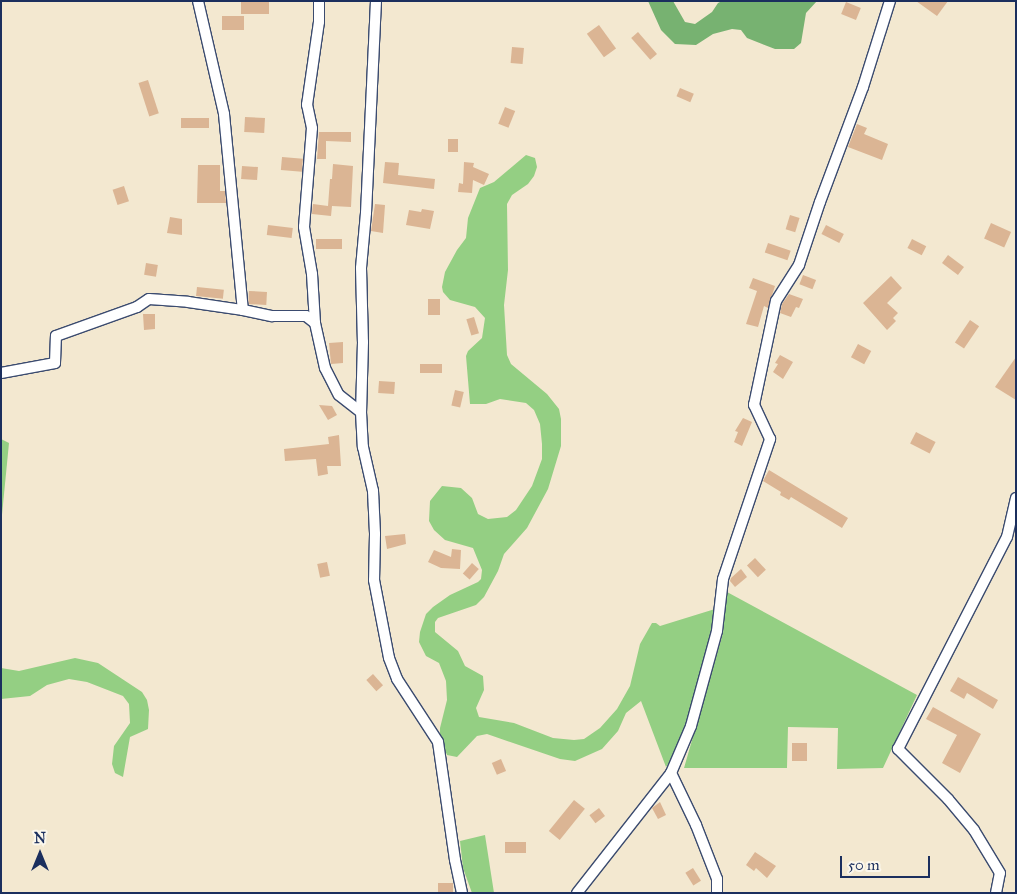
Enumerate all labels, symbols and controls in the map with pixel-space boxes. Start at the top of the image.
north arrow [15,829,65,879]
text: N [34,830,46,847]
scale bar [842,846,932,878]
text: 50 m [848,856,880,874]

